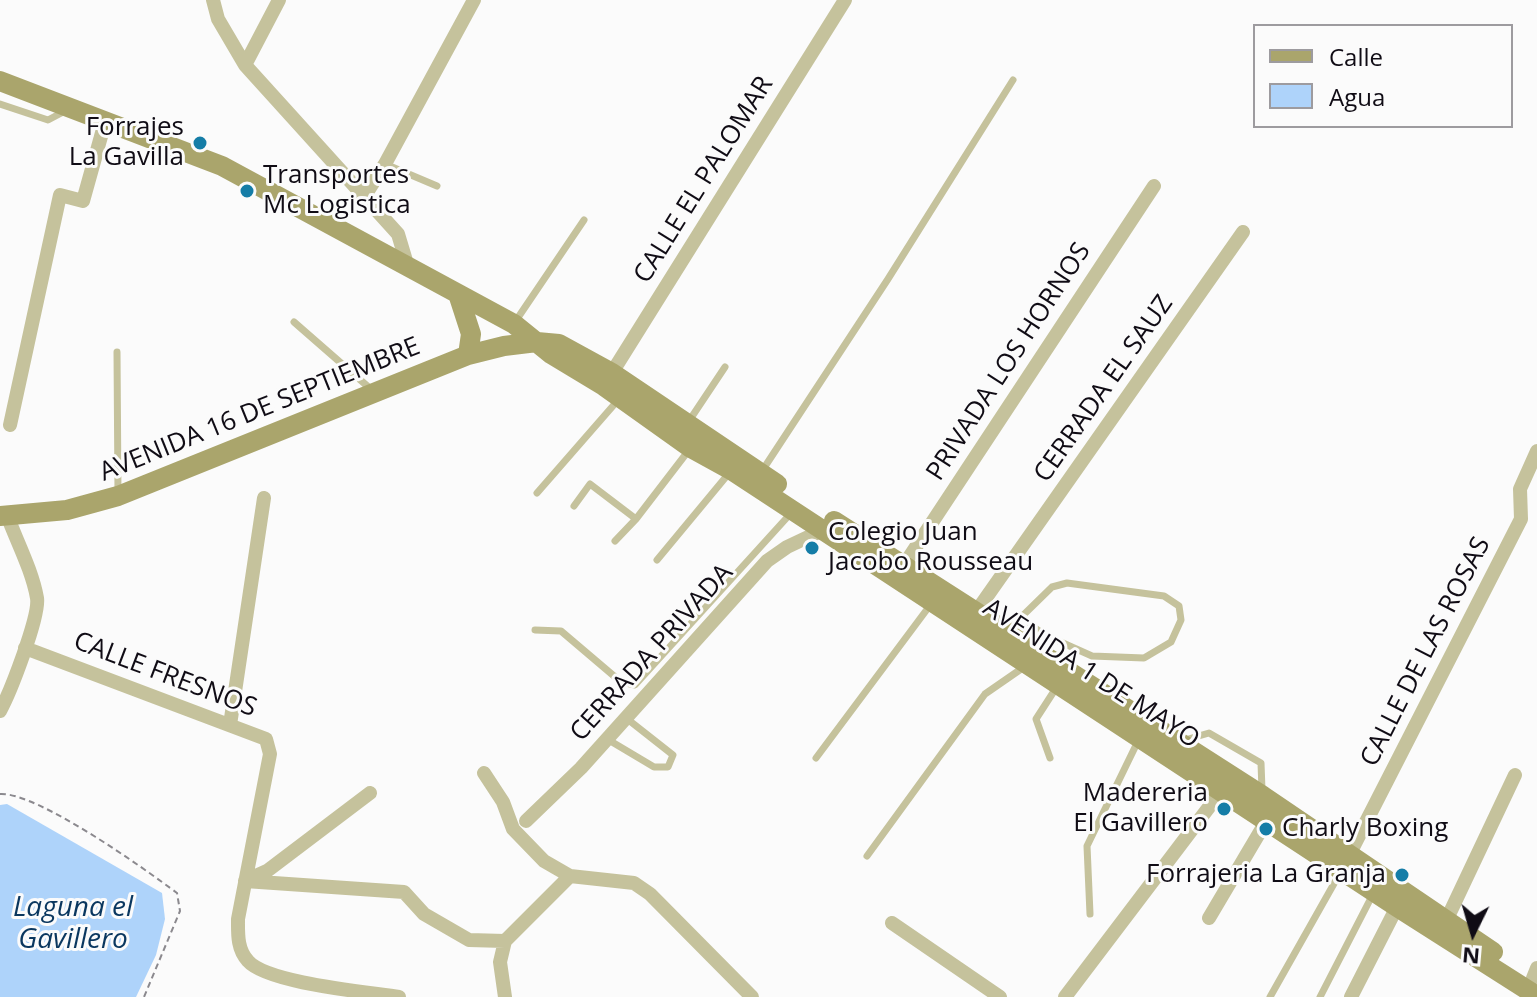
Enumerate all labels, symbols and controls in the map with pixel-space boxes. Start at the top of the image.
legend [1253,24,1513,128]
text: Calle [1329,40,1383,73]
street label: CALLE EL PALOMAR [628,71,780,289]
text: Agua [1329,80,1385,113]
place label: Forrajes La Gavilla [69,112,184,174]
marker: Forrajes La Gavilla [191,134,209,152]
place label: Transportes Mc Logistica [263,160,411,222]
marker: Transportes Mc Logistica [238,182,256,200]
street label: PRIVADA LOS HORNOS [920,237,1098,487]
street label: CERRADA EL SAUZ [1028,290,1180,488]
street label: AVENIDA 16 DE SEPTIEMBRE [95,331,425,489]
place label: Colegio Juan Jacobo Rousseau [828,517,1033,578]
street label: CALLE DE LAS ROSAS [1355,532,1497,772]
marker: Colegio Juan Jacobo Rousseau [803,539,821,557]
street label: CERRADA PRIVADA [564,558,740,748]
street label: AVENIDA 1 DE MAYO [977,592,1205,756]
street label: CALLE FRESNOS [69,626,261,724]
place label: Madereria El Gavillero [1073,778,1208,840]
marker: Madereria El Gavillero [1215,800,1233,818]
place label: Charly Boxing [1282,813,1448,845]
marker: Charly Boxing [1257,820,1275,838]
place label: Forrajeria La Granja [1146,859,1386,891]
marker: Forrajeria La Granja [1393,866,1411,884]
water label: Laguna el Gavillero [13,891,133,957]
north arrow [1433,893,1513,973]
text: N [1461,941,1481,973]

